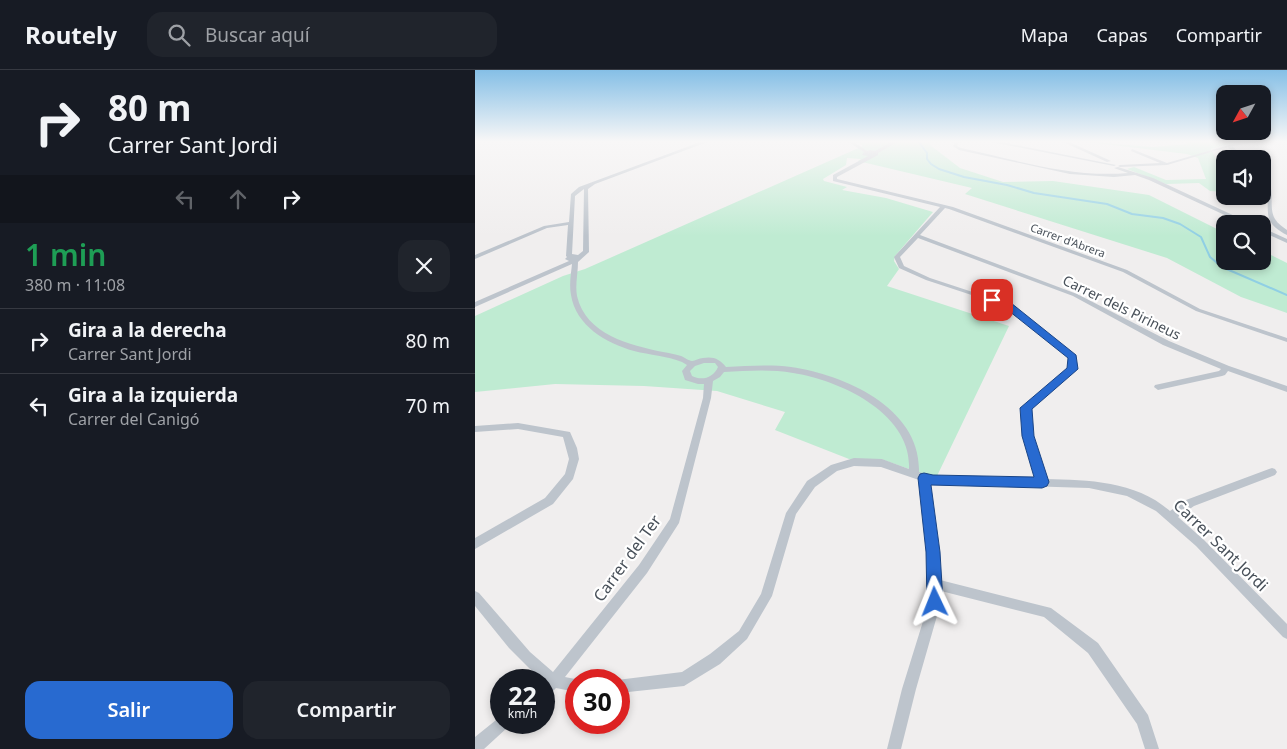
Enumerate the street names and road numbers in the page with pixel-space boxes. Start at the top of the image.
street label: Carrer d'Abrera [1028,219,1108,261]
street label: Carrer dels Pirineus [1060,270,1184,344]
street label: Carrer Sant Jordi [1169,494,1273,596]
street label: Carrer del Ter [588,510,666,606]

